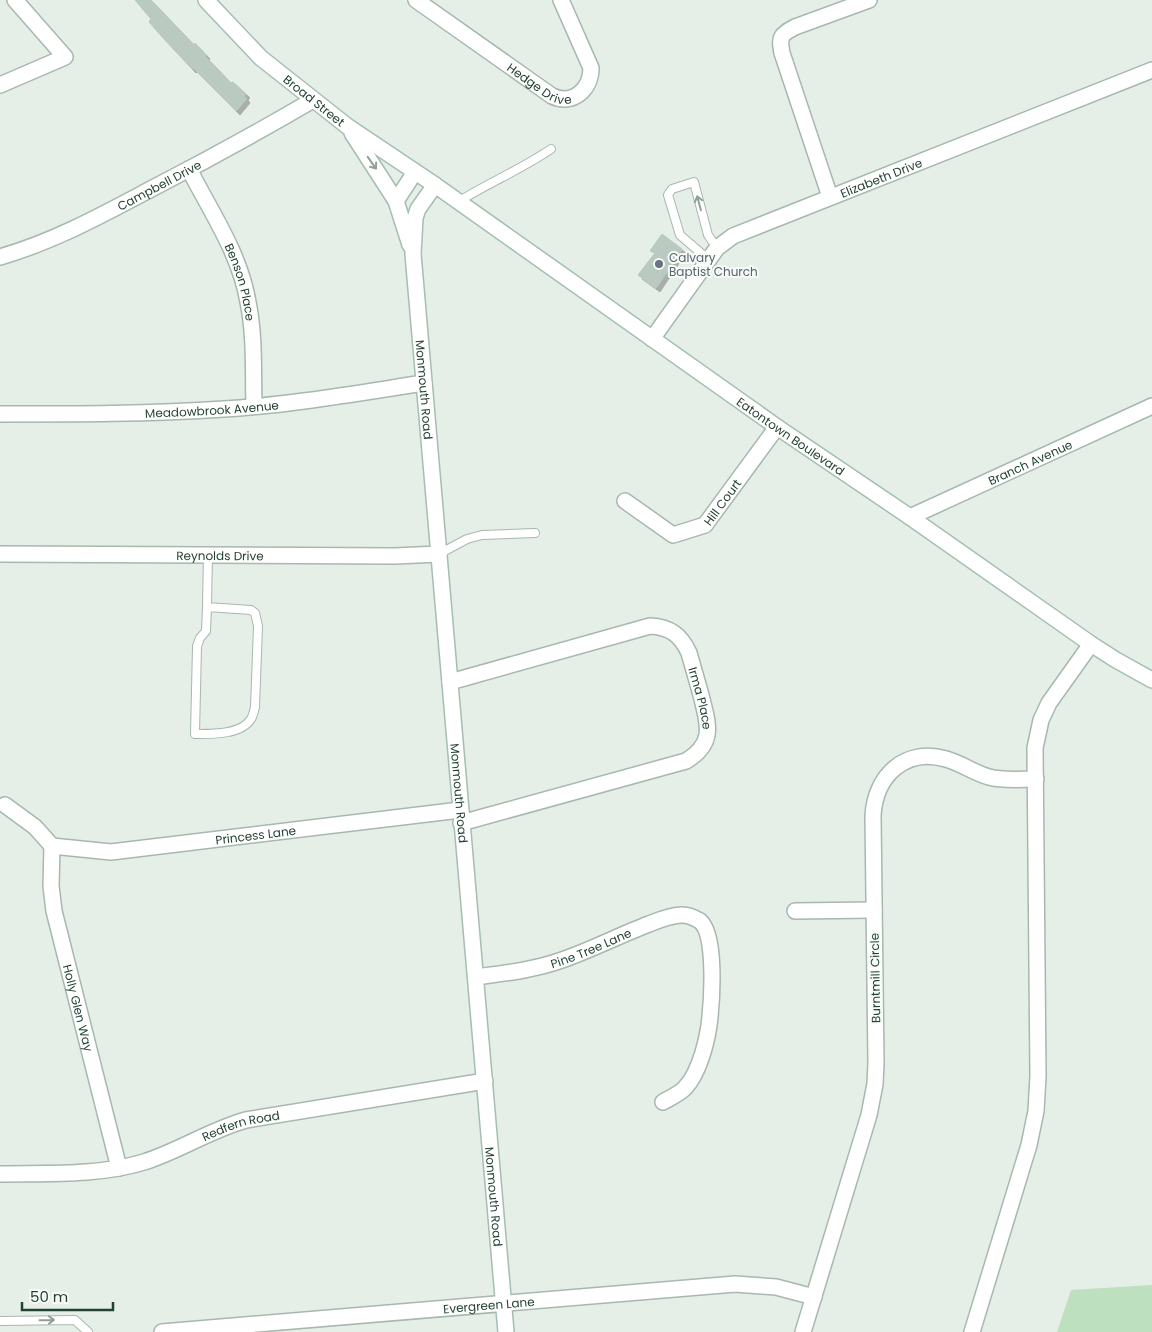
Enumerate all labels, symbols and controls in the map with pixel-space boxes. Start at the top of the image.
street label: Hedge Drive [504,59,573,108]
street label: Broad Street [280,71,349,130]
street label: Elizabeth Drive [838,154,924,201]
one-way arrow [367,155,377,169]
street label: Campbell Drive [114,156,204,214]
one-way arrow [694,196,704,212]
street label: Benson Place [221,240,259,322]
place label: Calvary Baptist Church [669,249,758,280]
marker: Calvary Baptist Church [653,258,665,270]
street label: Monmouth Road [412,339,437,440]
street label: Eatontown Boulevard [734,393,848,479]
street label: Meadowbrook Avenue [145,396,280,421]
street label: Branch Avenue [985,435,1075,489]
street label: Hill Court [699,475,745,529]
street label: Reynolds Drive [176,546,264,564]
street label: Irma Place [685,665,716,730]
street label: Monmouth Road [447,743,472,844]
street label: Princess Lane [214,821,297,848]
street label: Pine Tree Lane [548,924,634,972]
street label: Burntmill Circle [866,933,884,1023]
street label: Holly Glen Way [59,962,98,1053]
street label: Redfern Road [199,1106,281,1145]
street label: Monmouth Road [482,1146,507,1247]
scale bar [22,1280,114,1312]
text: 50 m [30,1286,68,1307]
street label: Evergreen Lane [442,1292,535,1317]
one-way arrow [38,1315,54,1325]

